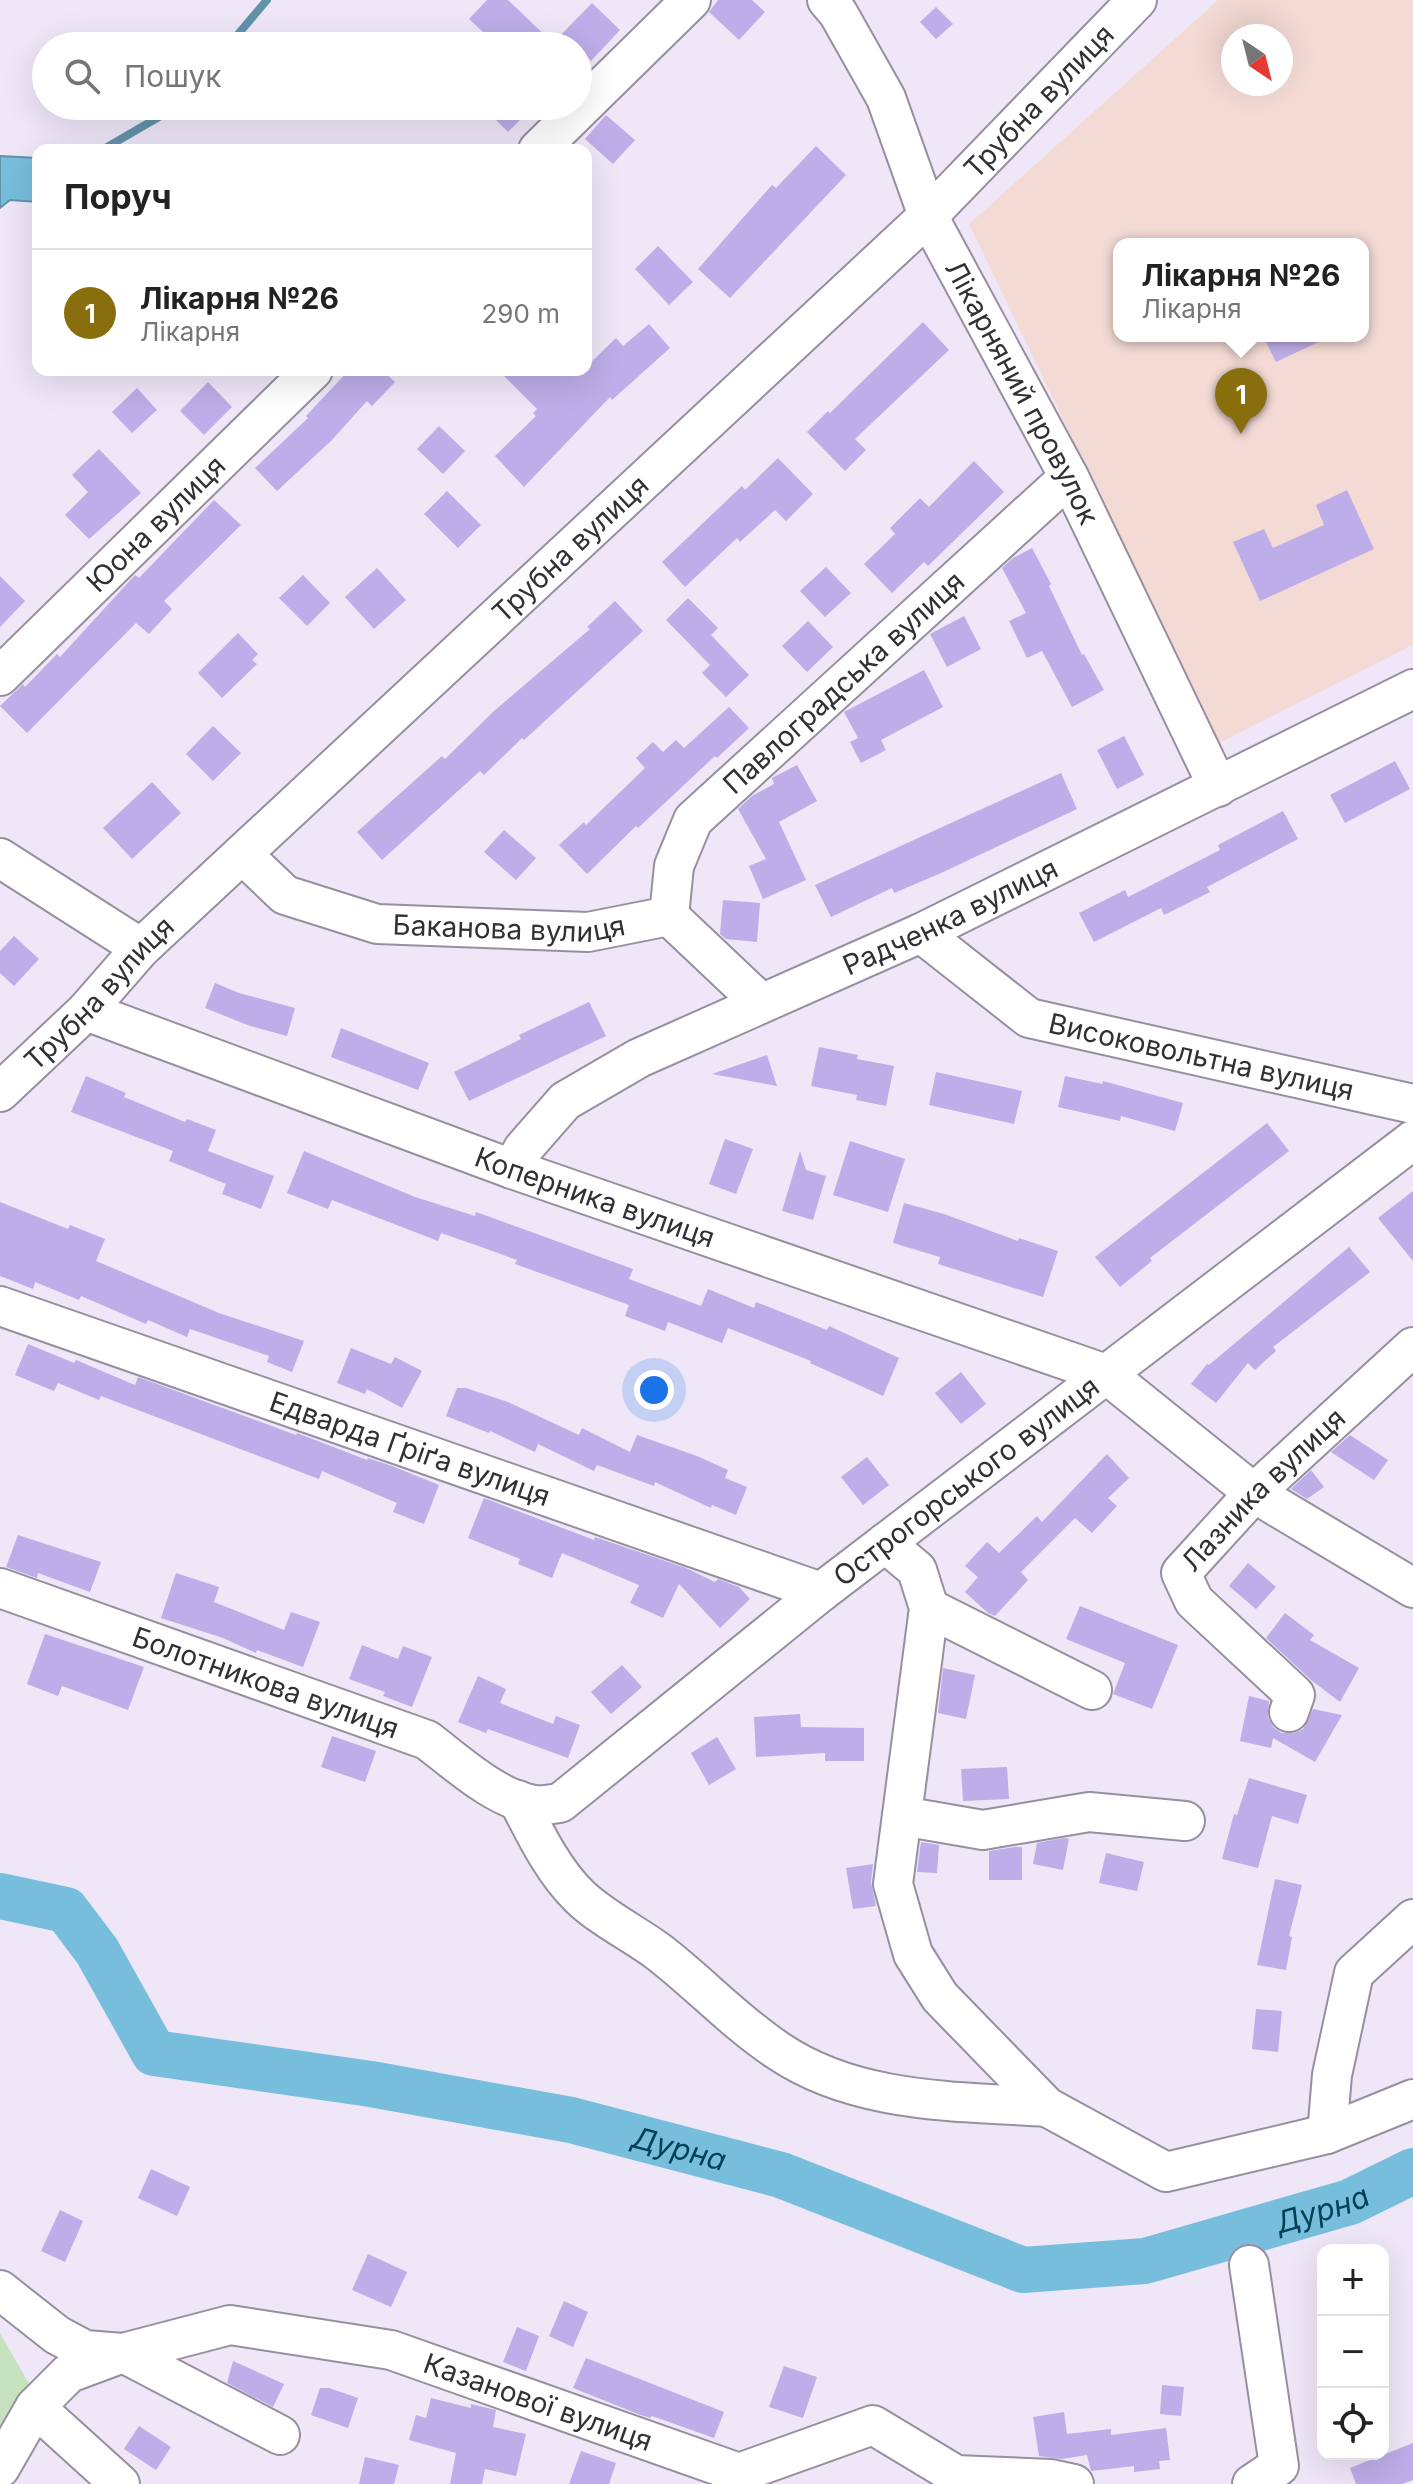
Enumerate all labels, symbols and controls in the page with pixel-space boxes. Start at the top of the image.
street label: Трубна вулиця [957,17,1121,185]
north arrow [1221,24,1293,96]
search box [32,32,592,120]
icon: search [60,54,104,98]
text: Пошук [124,58,222,94]
text: Поруч [64,176,172,217]
popup [1113,238,1369,342]
street label: Лікарняний провулок [938,255,1106,530]
text: Лікарня №26 [1142,257,1340,293]
text: Лікарня №26 [140,280,339,316]
text: Лікарня [1142,293,1242,324]
text: 1 [84,298,96,329]
text: 290 m [482,298,560,329]
text: Лікарня [140,316,240,347]
pin: 1 [1215,368,1267,434]
street label: Юона вулиця [79,448,232,599]
street label: Трубна вулиця [485,468,655,630]
street label: Павлоградська вулиця [716,564,971,801]
street label: Радченка вулиця [837,851,1063,983]
street label: Баканова вулиця [392,908,628,949]
street label: Трубна вулиця [17,909,181,1077]
street label: Високовольтна вулиця [1045,1006,1357,1107]
street label: Коперника вулиця [470,1140,719,1255]
street label: Острогорського вулиця [827,1369,1106,1593]
your location [634,1370,674,1410]
street label: Едварда Ґріґа вулиця [265,1384,555,1513]
street label: Лазника вулиця [1174,1401,1352,1578]
street label: Болотникова вулиця [128,1620,403,1746]
water label: Дурна [627,2119,730,2178]
water label: Дурна [1270,2177,1375,2241]
map controls [1317,2244,1389,2460]
button: + [1317,2244,1389,2316]
button: − [1317,2316,1389,2388]
street label: Казанової вулиця [419,2346,657,2458]
button: locate [1317,2388,1389,2460]

